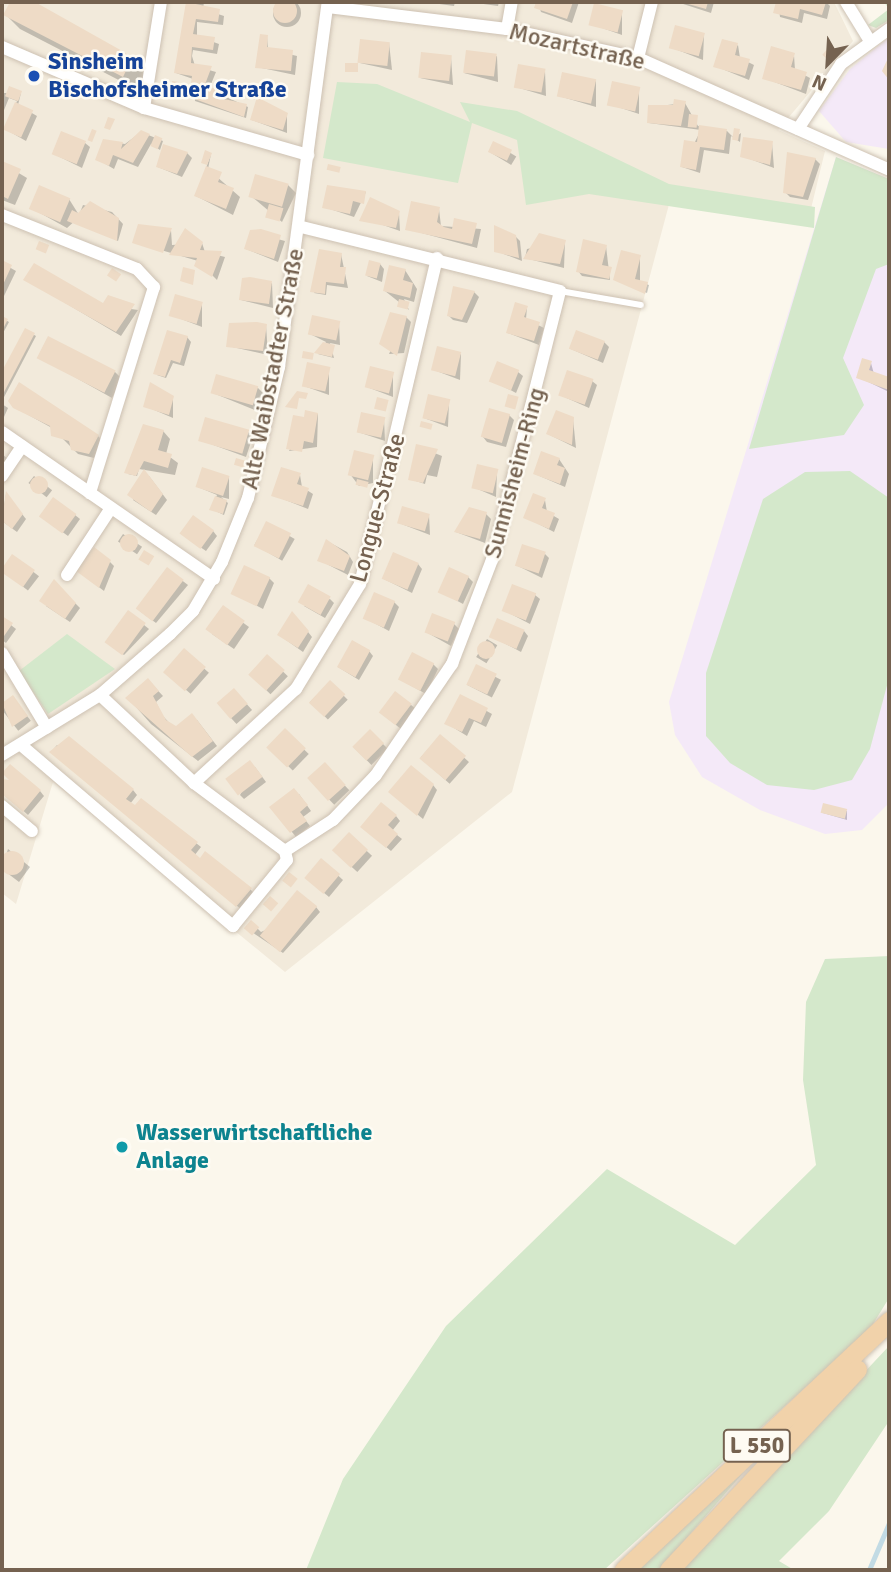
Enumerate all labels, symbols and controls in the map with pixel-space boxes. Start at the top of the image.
street label: Mozartstraße [506,17,648,77]
north arrow [793,28,863,98]
place label: Sinsheim Bischofsheimer Straße [48,48,287,104]
marker: Sinsheim Bischofsheimer Straße [26,68,42,84]
text: N [809,69,830,96]
street label: Alte Waibstadter Straße [235,246,311,492]
street label: Sunnisheim-Ring [478,385,552,561]
street label: Longue-Straße [344,430,412,586]
place label: Wasserwirtschaftliche Anlage [136,1119,372,1175]
marker: Wasserwirtschaftliche Anlage [114,1139,130,1155]
road number: L 550 [722,1427,792,1466]

